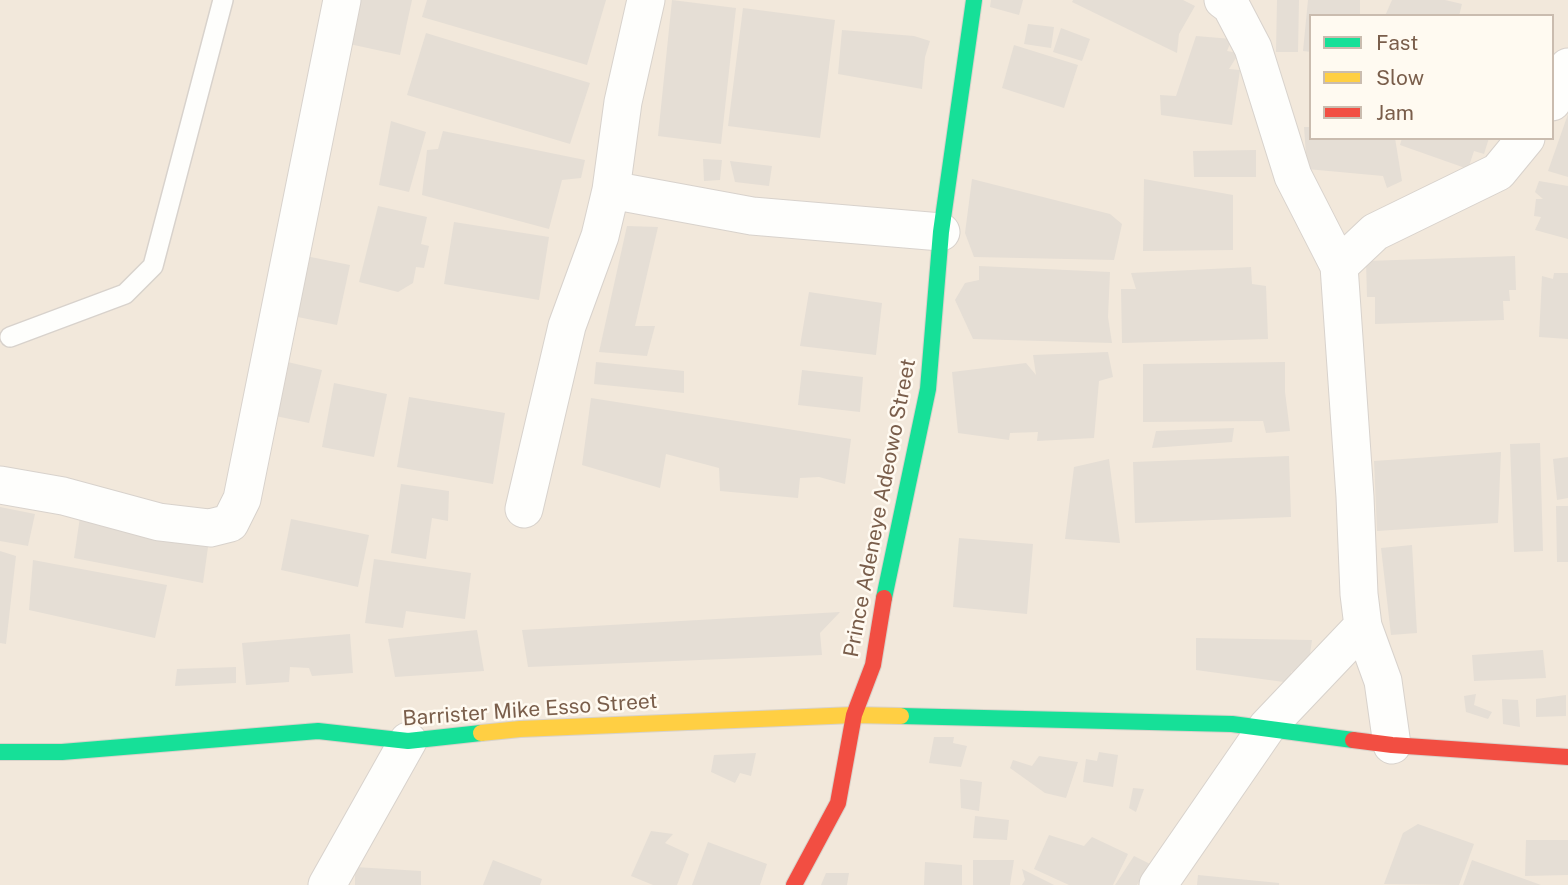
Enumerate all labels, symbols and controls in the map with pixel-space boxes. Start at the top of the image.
legend [1309,14,1554,140]
text: Fast [1376,30,1418,55]
text: Slow [1376,65,1424,90]
text: Jam [1376,100,1414,125]
street label: Prince Adeneye Adeowo Street [839,357,921,659]
street label: Barrister Mike Esso Street [402,689,658,731]

